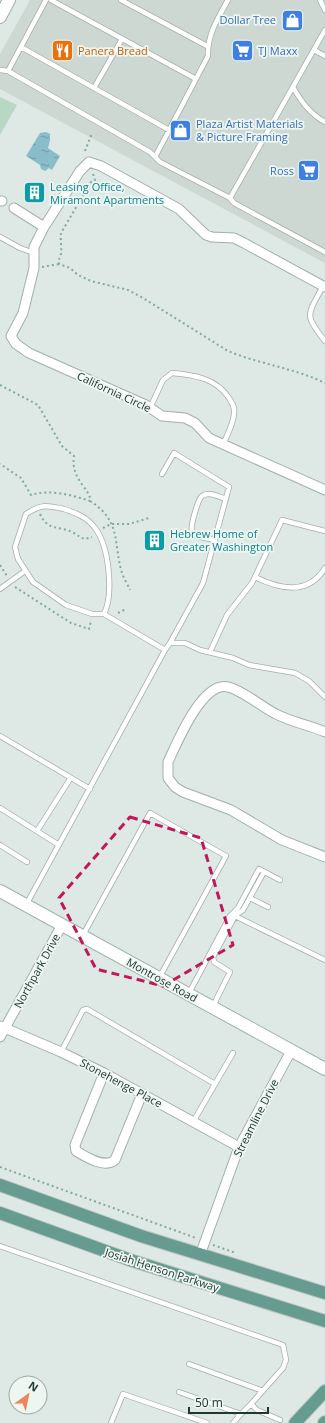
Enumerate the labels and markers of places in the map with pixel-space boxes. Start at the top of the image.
shop icon: Dollar Tree [279,7,305,33]
place label: Dollar Tree [219,12,276,27]
restaurant icon: Panera Bread [49,38,75,64]
supermarket icon: TJ Maxx [230,38,256,64]
place label: Panera Bread [78,43,148,58]
place label: TJ Maxx [258,43,298,58]
place label: Plaza Artist Materials & Picture Framing [196,116,303,144]
shop icon: Plaza Artist Materials & Picture Framing [167,117,193,143]
supermarket icon: Ross [296,158,322,184]
place label: Ross [270,163,294,178]
place label: Leasing Office, Miramont Apartments [50,179,164,207]
building icon: Leasing Office, Miramont Apartments [22,180,48,206]
place label: Hebrew Home of Greater Washington [170,526,273,554]
building icon: Hebrew Home of Greater Washington [142,527,168,553]

